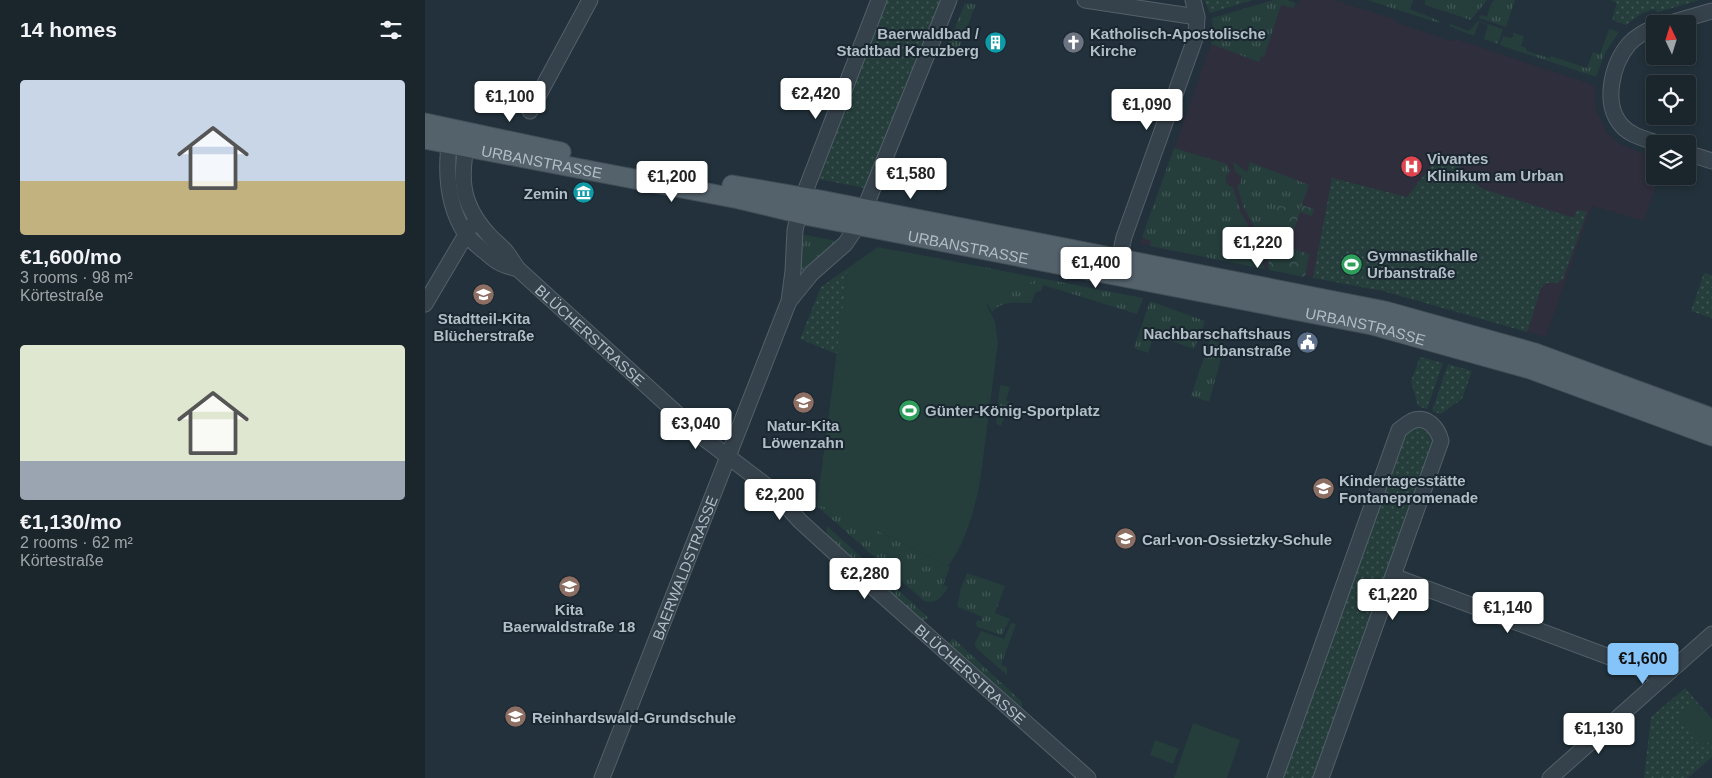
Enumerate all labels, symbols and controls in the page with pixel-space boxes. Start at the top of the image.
north arrow [1646,15,1696,65]
map controls [1646,15,1696,185]
icon: filters [377,16,405,44]
text: 14 homes [20,18,117,41]
place label: Baerwaldbad / Stadtbad Kreuzberg [836,25,980,59]
place label: Katholisch-Apostolische Kirche [1090,25,1266,59]
building icon: Baerwaldbad / Stadtbad Kreuzberg [983,30,1007,54]
church icon: Katholisch-Apostolische Kirche [1062,30,1086,54]
button: locate [1646,75,1696,125]
pin: €2,420 [775,78,857,120]
pin: €1,100 [469,80,551,123]
text: €2,420 [792,85,840,102]
text: €1,100 [486,88,534,105]
pin: €1,090 [1106,88,1188,131]
text: €1,090 [1123,96,1171,113]
icon: home [168,113,258,203]
button: layers [1646,135,1696,185]
street label: URBANSTRASSE [480,141,604,181]
place label: Vivantes Klinikum am Urban [1427,150,1564,184]
hospital icon: Vivantes Klinikum am Urban [1399,155,1423,179]
pin: €1,580 [870,158,952,200]
pin: €1,200 [631,160,713,203]
text: €1,580 [887,165,935,182]
text: €1,200 [648,168,696,185]
museum icon: Zemin [572,181,596,205]
place label: Zemin [524,185,568,202]
pin: €1,220 [1217,226,1299,269]
street label: URBANSTRASSE [907,227,1030,267]
text: €1,220 [1234,234,1282,251]
text: €1,600/mo [20,245,122,268]
pin: €1,400 [1055,246,1137,289]
place label: Gymnastikhalle Urbanstraße [1367,247,1478,281]
sports icon: Gymnastikhalle Urbanstraße [1339,252,1363,276]
text: €1,400 [1072,254,1120,271]
text: 3 rooms · 98 m² [20,269,133,286]
street label: BLÜCHERSTRASSE [532,281,649,389]
school or university icon: Stadtteil-Kita Blücherstraße [472,283,496,307]
text: Körtestraße [20,287,104,304]
street label: URBANSTRASSE [1304,304,1427,348]
place label: Stadtteil-Kita Blücherstraße [434,310,534,344]
place label: Nachbarschaftshaus Urbanstraße [1143,325,1291,359]
public building icon: Nachbarschaftshaus Urbanstraße [1295,330,1319,354]
icon: home [168,378,258,468]
school or university icon: Natur-Kita Löwenzahn [791,390,815,414]
sports icon: Günter-König-Sportplatz [897,398,921,422]
place label: Günter-König-Sportplatz [925,402,1100,419]
pin: €3,040 [655,408,737,450]
text: €3,040 [672,415,720,432]
place label: Natur-Kita Löwenzahn [762,417,844,451]
place label: Kindertagesstätte Fontanepromenade [1339,472,1478,506]
school or university icon: Kindertagesstätte Fontanepromenade [1311,477,1335,501]
pin: €2,200 [739,478,821,521]
text: €2,200 [756,486,804,503]
street label: BAERWALDSTRASSE [649,493,720,642]
text: €1,130/mo [20,510,122,533]
school or university icon: Carl-von-Ossietzky-Schule [1114,527,1138,551]
place label: Carl-von-Ossietzky-Schule [1142,531,1332,548]
text: 2 rooms · 62 m² [20,534,133,551]
text: Körtestraße [20,552,104,569]
pin: €2,280 [824,558,906,600]
text: €2,280 [841,565,889,582]
school or university icon: Kita Baerwaldstraße 18 [557,574,581,598]
pin: €1,220 [1352,578,1434,621]
text: €1,220 [1369,586,1417,603]
pin: €1,140 [1467,592,1549,634]
text: €1,140 [1484,599,1532,616]
place label: Kita Baerwaldstraße 18 [503,601,635,635]
street label: BLÜCHERSTRASSE [912,620,1029,727]
pin: €1,600 [1602,642,1684,685]
text: €1,600 [1619,650,1667,667]
school or university icon: Reinhardswald-Grundschule [504,705,528,729]
place label: Reinhardswald-Grundschule [532,709,736,726]
pin: €1,130 [1558,712,1640,755]
text: €1,130 [1575,720,1623,737]

